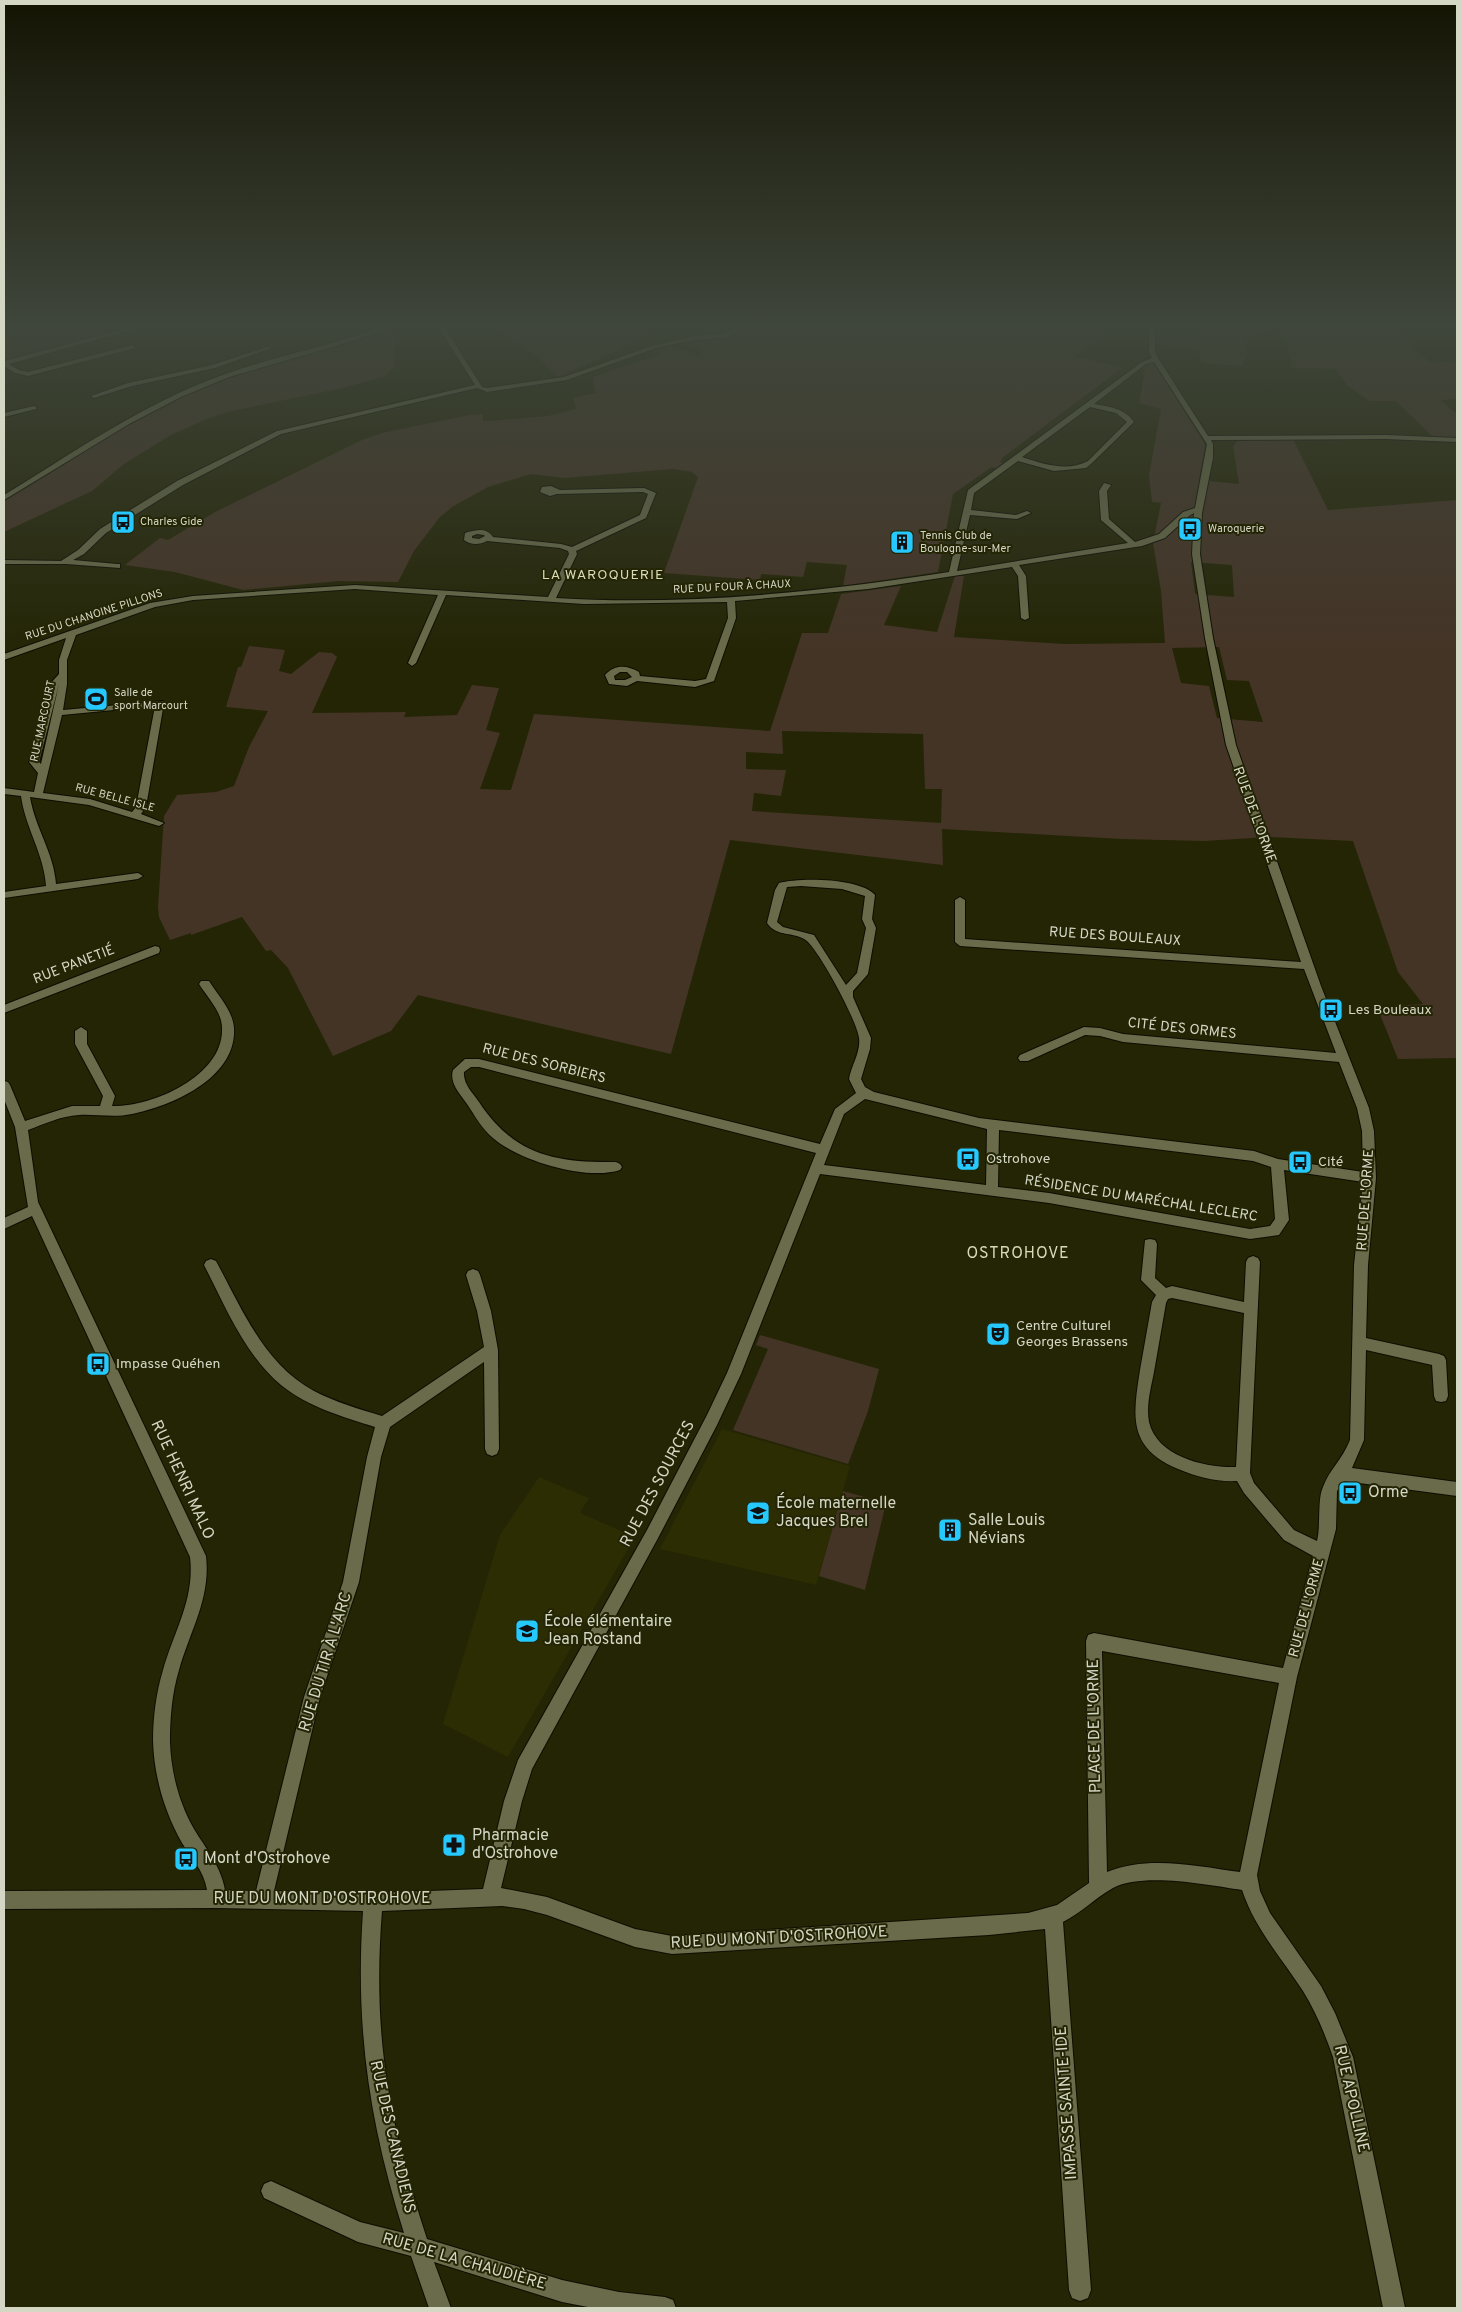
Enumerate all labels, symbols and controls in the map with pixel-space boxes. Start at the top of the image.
bus stop icon: Charles Gide [110,509,136,535]
place label: Charles Gide [140,515,202,529]
bus stop icon: Waroquerie [1177,516,1203,542]
place label: Waroquerie [1208,522,1265,536]
building icon: Tennis Club de Boulogne-sur-Mer [889,529,915,555]
place label: Tennis Club de Boulogne-sur-Mer [920,529,1011,556]
district label: LA WAROQUERIE [542,567,664,584]
street label: RUE DU FOUR À CHAUX [673,576,792,597]
street label: RUE DU CHANOINE PILLONS [23,586,165,644]
street label: RUE MARCOURT [28,679,58,763]
sports icon: Salle de sport Marcourt [83,686,109,712]
place label: Salle de sport Marcourt [114,686,188,713]
street label: RUE DE L'ORME [1229,764,1279,866]
street label: RUE BELLE ISLE [74,781,156,815]
street label: RUE DES BOULEAUX [1049,924,1181,950]
street label: RUE PANETIÉ [31,941,117,988]
bus stop icon: Les Bouleaux [1318,997,1344,1023]
place label: Les Bouleaux [1348,1002,1432,1019]
street label: CITÉ DES ORMES [1127,1014,1237,1043]
street label: RUE DES SORBIERS [481,1040,607,1088]
bus stop icon: Ostrohove [955,1146,981,1172]
bus stop icon: Cité [1287,1149,1313,1175]
street label: RUE DE L'ORME [1354,1149,1378,1251]
place label: Ostrohove [986,1151,1050,1168]
place label: Cité [1318,1154,1343,1171]
street label: RÉSIDENCE DU MARÉCHAL LECLERC [1023,1171,1259,1226]
district label: OSTROHOVE [966,1244,1070,1264]
place label: Centre Culturel Georges Brassens [1016,1318,1128,1351]
theatre icon: Centre Culturel Georges Brassens [985,1321,1011,1347]
bus stop icon: Impasse Quéhen [85,1351,111,1377]
place label: Impasse Quéhen [116,1356,220,1373]
street label: RUE HENRI MALO [146,1417,218,1543]
street label: RUE DES SOURCES [616,1417,700,1551]
bus stop icon: Orme [1337,1480,1363,1506]
place label: Orme [1368,1483,1408,1503]
place label: École maternelle Jacques Brel [776,1492,896,1532]
school or university icon: École maternelle Jacques Brel [745,1500,771,1526]
place label: Salle Louis Névians [968,1511,1045,1549]
building icon: Salle Louis Névians [937,1517,963,1543]
street label: RUE DE L'ORME [1286,1557,1328,1659]
street label: RUE DU TIR À L'ARC [293,1589,357,1734]
place label: École élémentaire Jean Rostand [544,1610,672,1650]
school or university icon: École élémentaire Jean Rostand [514,1618,540,1644]
street label: PLACE DE L'ORME [1084,1659,1106,1793]
place label: Pharmacie d'Ostrohove [472,1826,558,1864]
pharmacy icon: Pharmacie d'Ostrohove [441,1832,467,1858]
bus stop icon: Mont d'Ostrohove [173,1846,199,1872]
place label: Mont d'Ostrohove [204,1849,330,1869]
street label: RUE DU MONT D'OSTROHOVE [213,1889,431,1909]
street label: RUE DU MONT D'OSTROHOVE [670,1922,888,1954]
street label: IMPASSE SAINTE-IDE [1052,2026,1082,2180]
street label: RUE APOLLINE [1329,2043,1373,2155]
street label: RUE DES CANADIENS [365,2059,419,2215]
street label: RUE DE LA CHAUDIÈRE [380,2227,549,2295]

